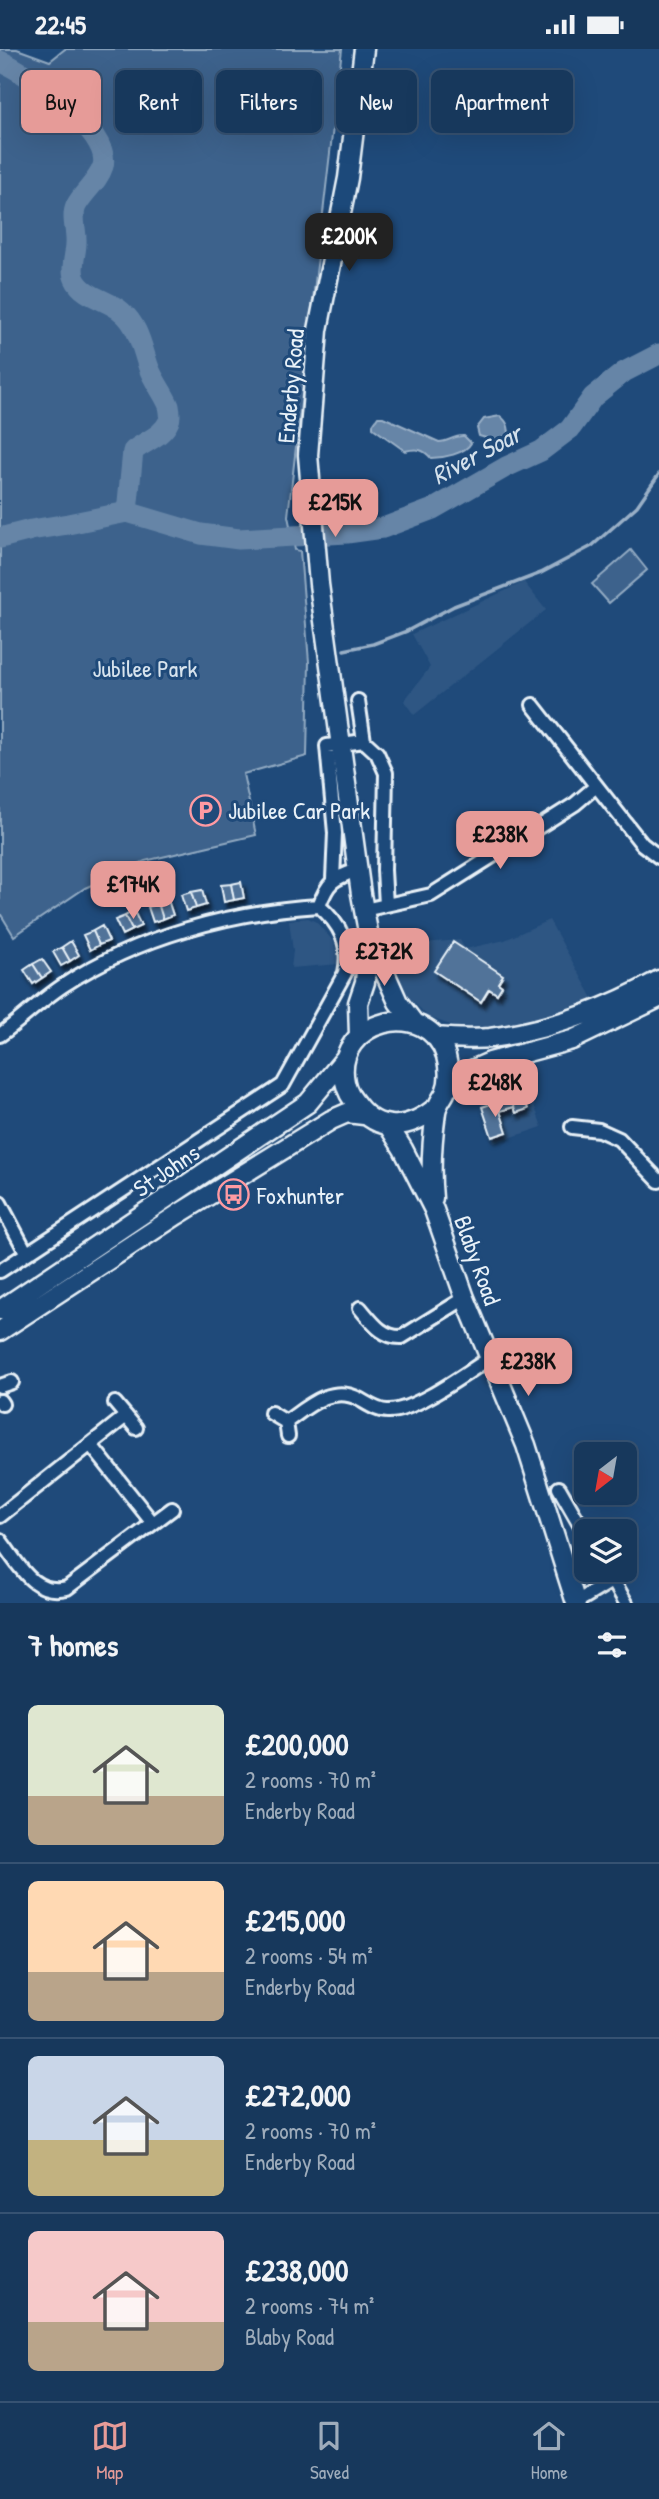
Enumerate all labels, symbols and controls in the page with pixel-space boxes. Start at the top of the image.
text: 22:45 [35,7,86,42]
chip: Buy [21,70,101,133]
chip: Rent [115,70,202,133]
chip: Filters [216,70,322,133]
chip: New [336,70,417,133]
chip: Apartment [431,70,573,133]
pin: £200K [300,213,398,273]
text: £200K [321,220,377,251]
street label: Enderby Road [269,328,311,444]
water label: River Soar [425,414,530,492]
pin: £215K [286,479,384,539]
text: £215K [308,486,362,517]
park label: Jubilee Park [93,652,197,684]
parking icon: Jubilee Car Park [188,793,222,827]
place label: Jubilee Car Park [228,794,370,826]
pin: £238K [451,811,549,871]
text: £238K [472,818,528,849]
pin: £174K [84,861,182,921]
text: £174K [106,868,160,899]
pin: £272K [335,929,433,988]
text: £272K [355,935,413,966]
pin: £248K [446,1059,544,1119]
text: £248K [468,1066,522,1097]
street label: St Johns [127,1136,205,1204]
bus stop icon: Foxhunter [217,1178,251,1212]
place label: Foxhunter [256,1179,344,1211]
street label: Blaby Road [447,1211,509,1309]
pin: £238K [479,1339,577,1398]
text: £238K [500,1345,556,1376]
north arrow [574,1442,637,1505]
map controls [574,1442,637,1582]
button: layers [574,1519,637,1582]
text: 7 homes [28,1625,118,1665]
icon: filters [593,1626,631,1664]
text: £200,000 [245,1724,349,1764]
icon: home [84,1733,168,1817]
text: 2 rooms · 70 m² [245,1764,376,1795]
text: Enderby Road [245,1795,355,1826]
text: £215,000 [245,1900,346,1940]
icon: home [84,1909,168,1993]
text: 2 rooms · 54 m² [245,1940,373,1971]
text: Enderby Road [245,1971,355,2002]
text: £272,000 [245,2075,351,2115]
icon: home [84,2084,168,2168]
text: 2 rooms · 70 m² [245,2115,376,2146]
text: Enderby Road [245,2146,355,2177]
text: £238,000 [245,2250,348,2290]
icon: home [84,2259,168,2343]
text: 2 rooms · 74 m² [245,2290,374,2321]
text: Blaby Road [245,2321,334,2352]
tab: Map [91,2417,129,2485]
tab: Saved [310,2417,349,2485]
tab: Home [530,2417,568,2485]

